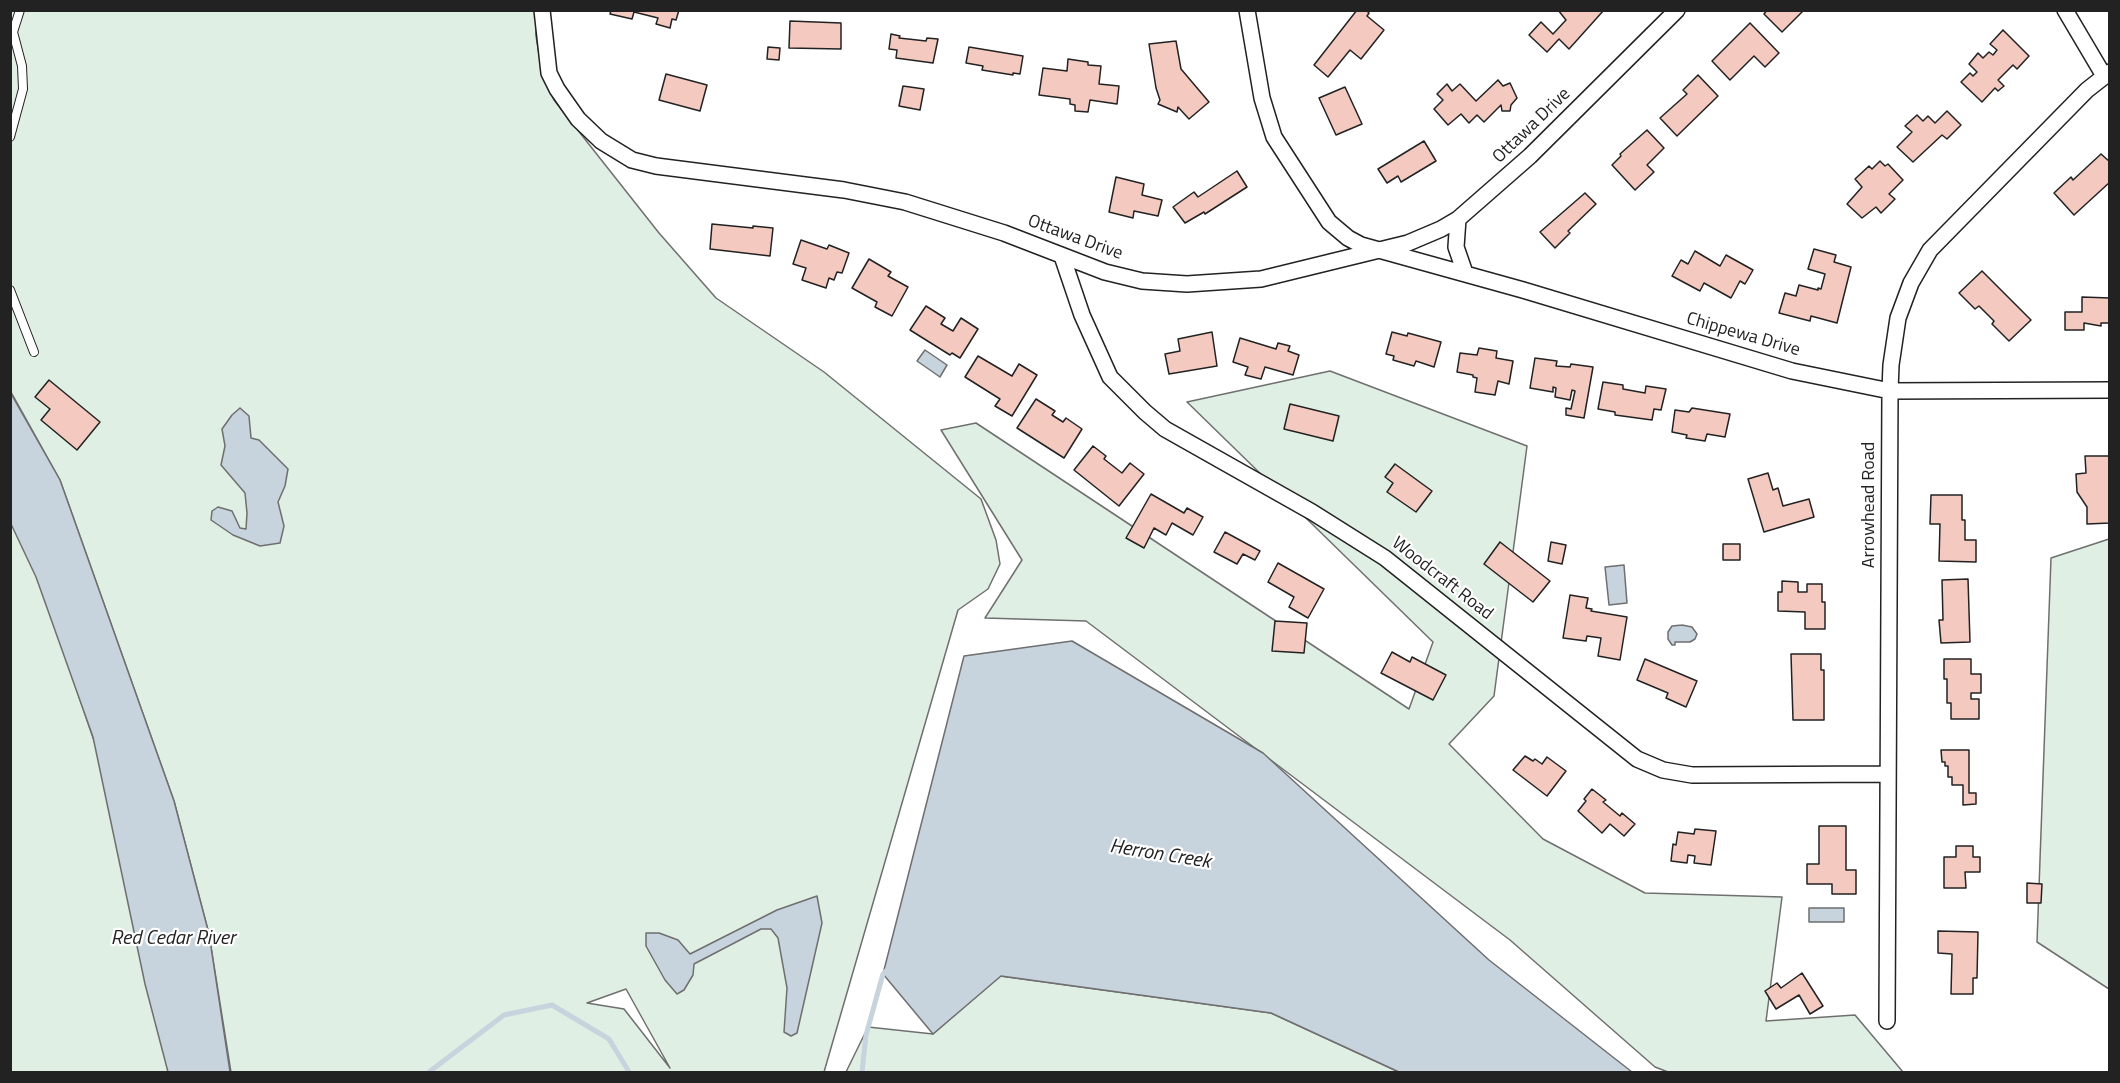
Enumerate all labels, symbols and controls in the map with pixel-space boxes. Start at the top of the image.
street label: Ottawa Drive [1489,84,1575,168]
street label: Ottawa Drive [1025,211,1125,265]
street label: Chippewa Drive [1684,308,1802,362]
street label: Arrowhead Road [1859,442,1881,568]
street label: Woodcraft Road [1387,533,1497,625]
water label: Herron Creek [1108,835,1212,875]
water label: Red Cedar River [111,927,235,951]

